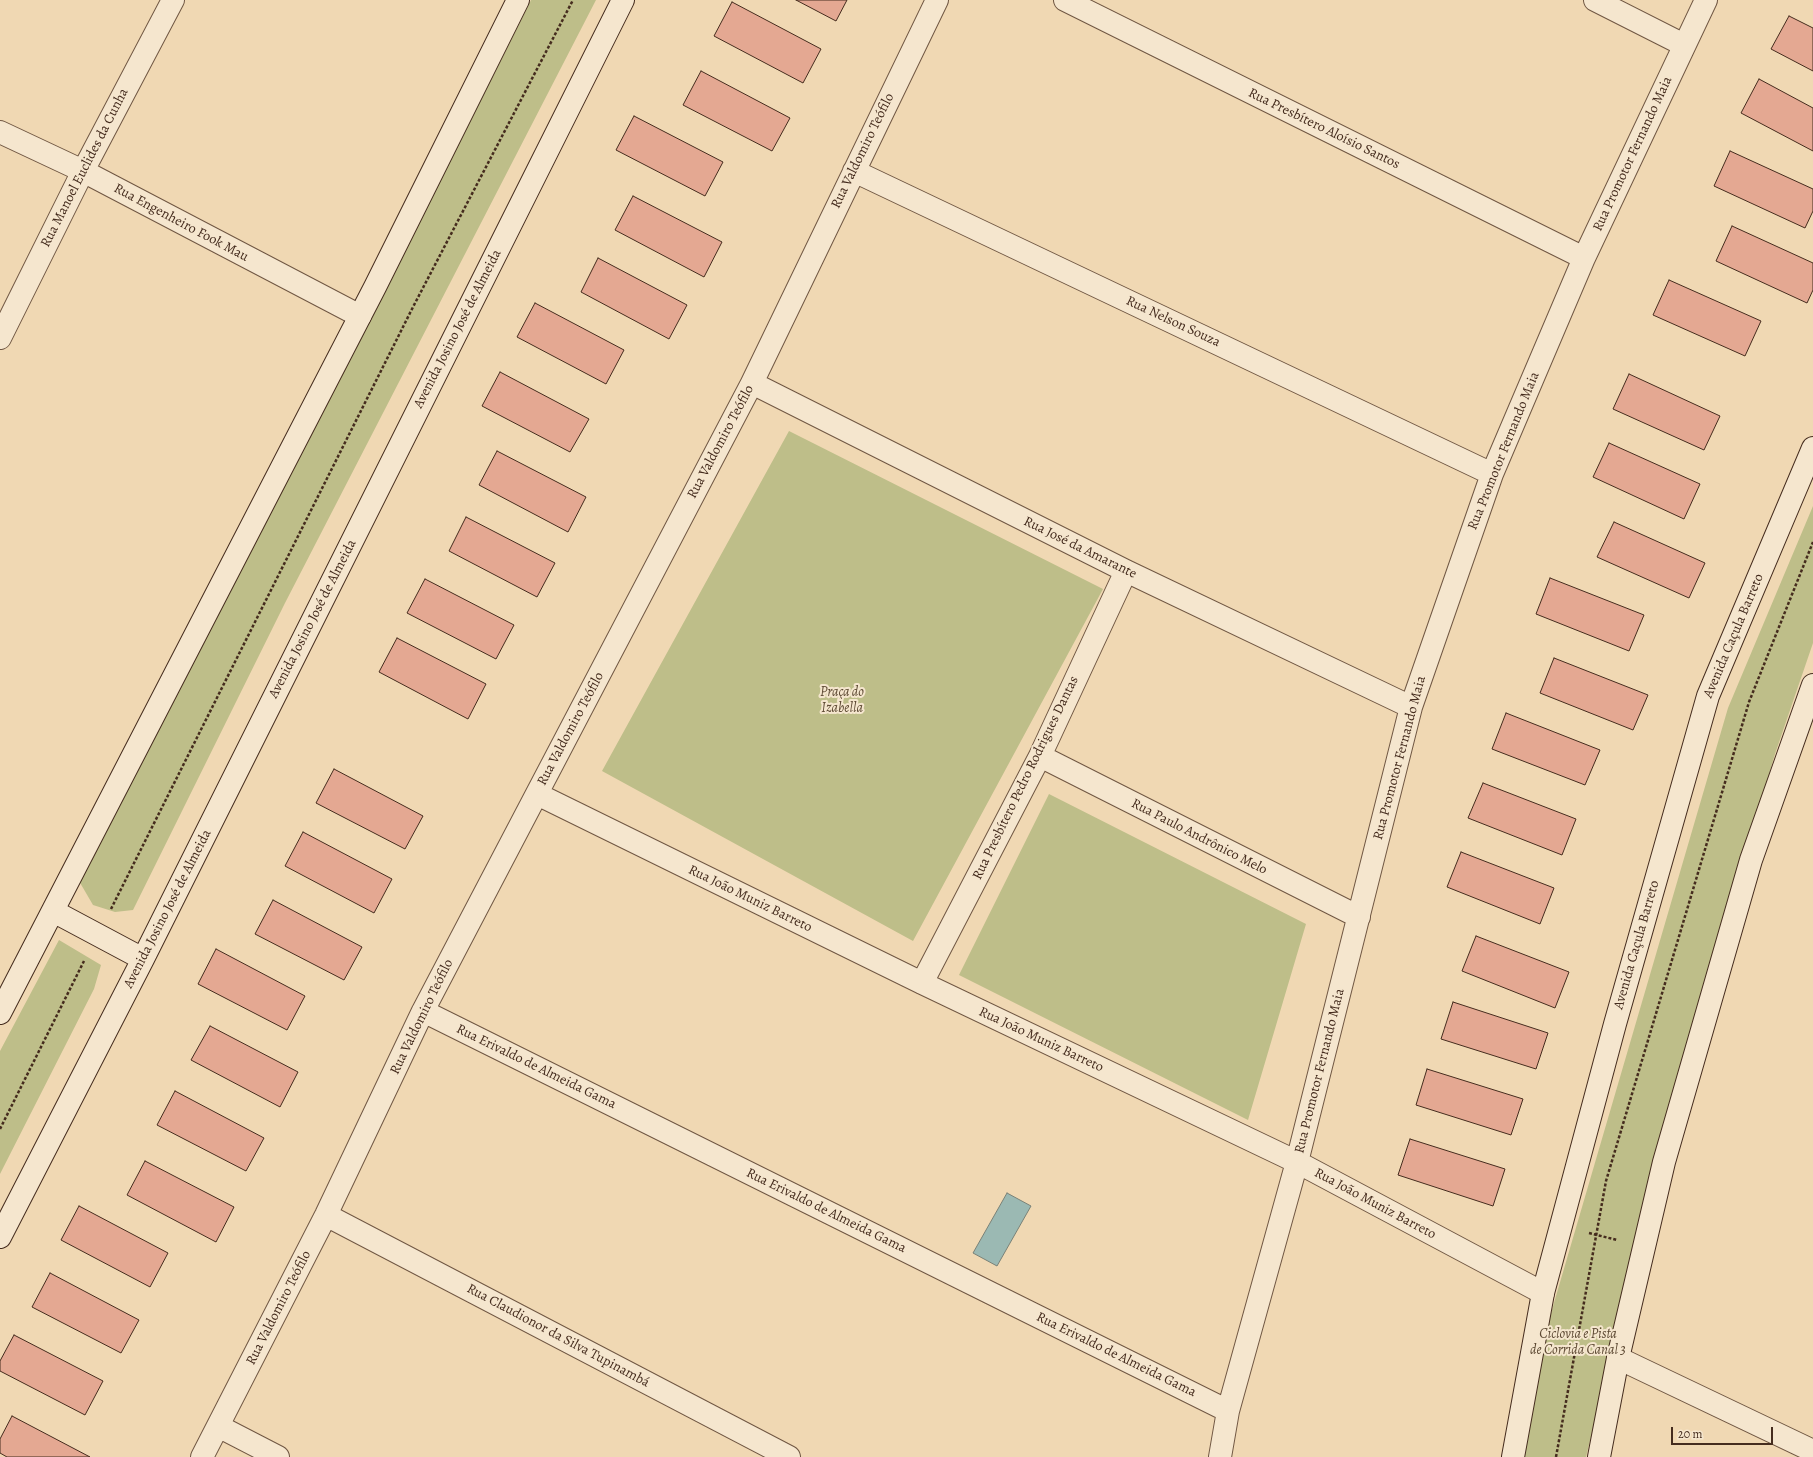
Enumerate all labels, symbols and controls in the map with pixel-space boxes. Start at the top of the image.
street label: Rua Promotor Fernando Maia [1590,74,1676,234]
street label: Rua Presbítero Aloísio Santos [1245,85,1403,173]
street label: Rua Manoel Euclides da Cunha [38,86,132,250]
street label: Rua Valdomiro Teófilo [828,91,898,211]
street label: Rua Engenheiro Fook Mau [111,180,251,266]
street label: Avenida Josino José de Almeida [411,247,505,411]
street label: Rua Nelson Souza [1123,293,1223,351]
street label: Rua Promotor Fernando Maia [1465,369,1543,533]
street label: Rua Valdomiro Teófilo [684,382,758,502]
street label: Rua José da Amarante [1021,513,1139,583]
street label: Avenida Josino José de Almeida [266,537,360,701]
street label: Avenida Caçula Barreto [1700,571,1768,701]
street label: Rua Valdomiro Teófilo [534,669,608,789]
street label: Rua Presbítero Pedro Rodrigues Dantas [969,673,1083,883]
street label: Rua Promotor Fernando Maia [1370,674,1430,842]
park label: Praça do Izabella [820,685,864,718]
street label: Rua Paulo Andrônico Melo [1128,795,1270,879]
street label: Avenida Josino José de Almeida [121,827,215,991]
street label: Rua João Muniz Barreto [685,862,815,936]
street label: Avenida Caçula Barreto [1611,879,1663,1011]
street label: Rua Valdomiro Teófilo [387,957,457,1077]
street label: Rua Promotor Fernando Maia [1291,987,1349,1155]
street label: Rua João Muniz Barreto [976,1004,1106,1076]
street label: Rua Erivaldo de Almeida Gama [453,1021,619,1113]
street label: Rua Erivaldo de Almeida Gama [743,1165,909,1257]
street label: Rua João Muniz Barreto [1311,1165,1439,1243]
street label: Rua Valdomiro Teófilo [243,1248,315,1368]
street label: Rua Claudionor da Silva Tupinambá [464,1280,652,1392]
street label: Rua Erivaldo de Almeida Gama [1033,1309,1199,1401]
park label: Ciclovia e Pista de Corrida Canal 3 [1530,1327,1626,1360]
scale bar [1673,1419,1775,1445]
text: 20 m [1678,1426,1702,1442]

